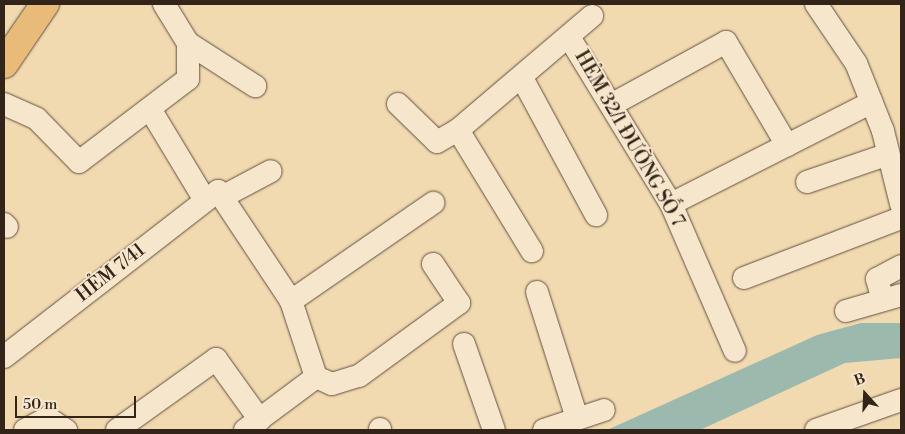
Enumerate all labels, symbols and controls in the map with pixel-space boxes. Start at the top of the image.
street label: HẺM 32/1 ĐƯỜNG SỐ 7 [569,47,689,231]
street label: HẺM 7/41 [72,239,150,307]
north arrow [840,369,890,419]
text: B [852,370,868,390]
scale bar [18,386,139,418]
text: 50 m [23,395,57,414]

